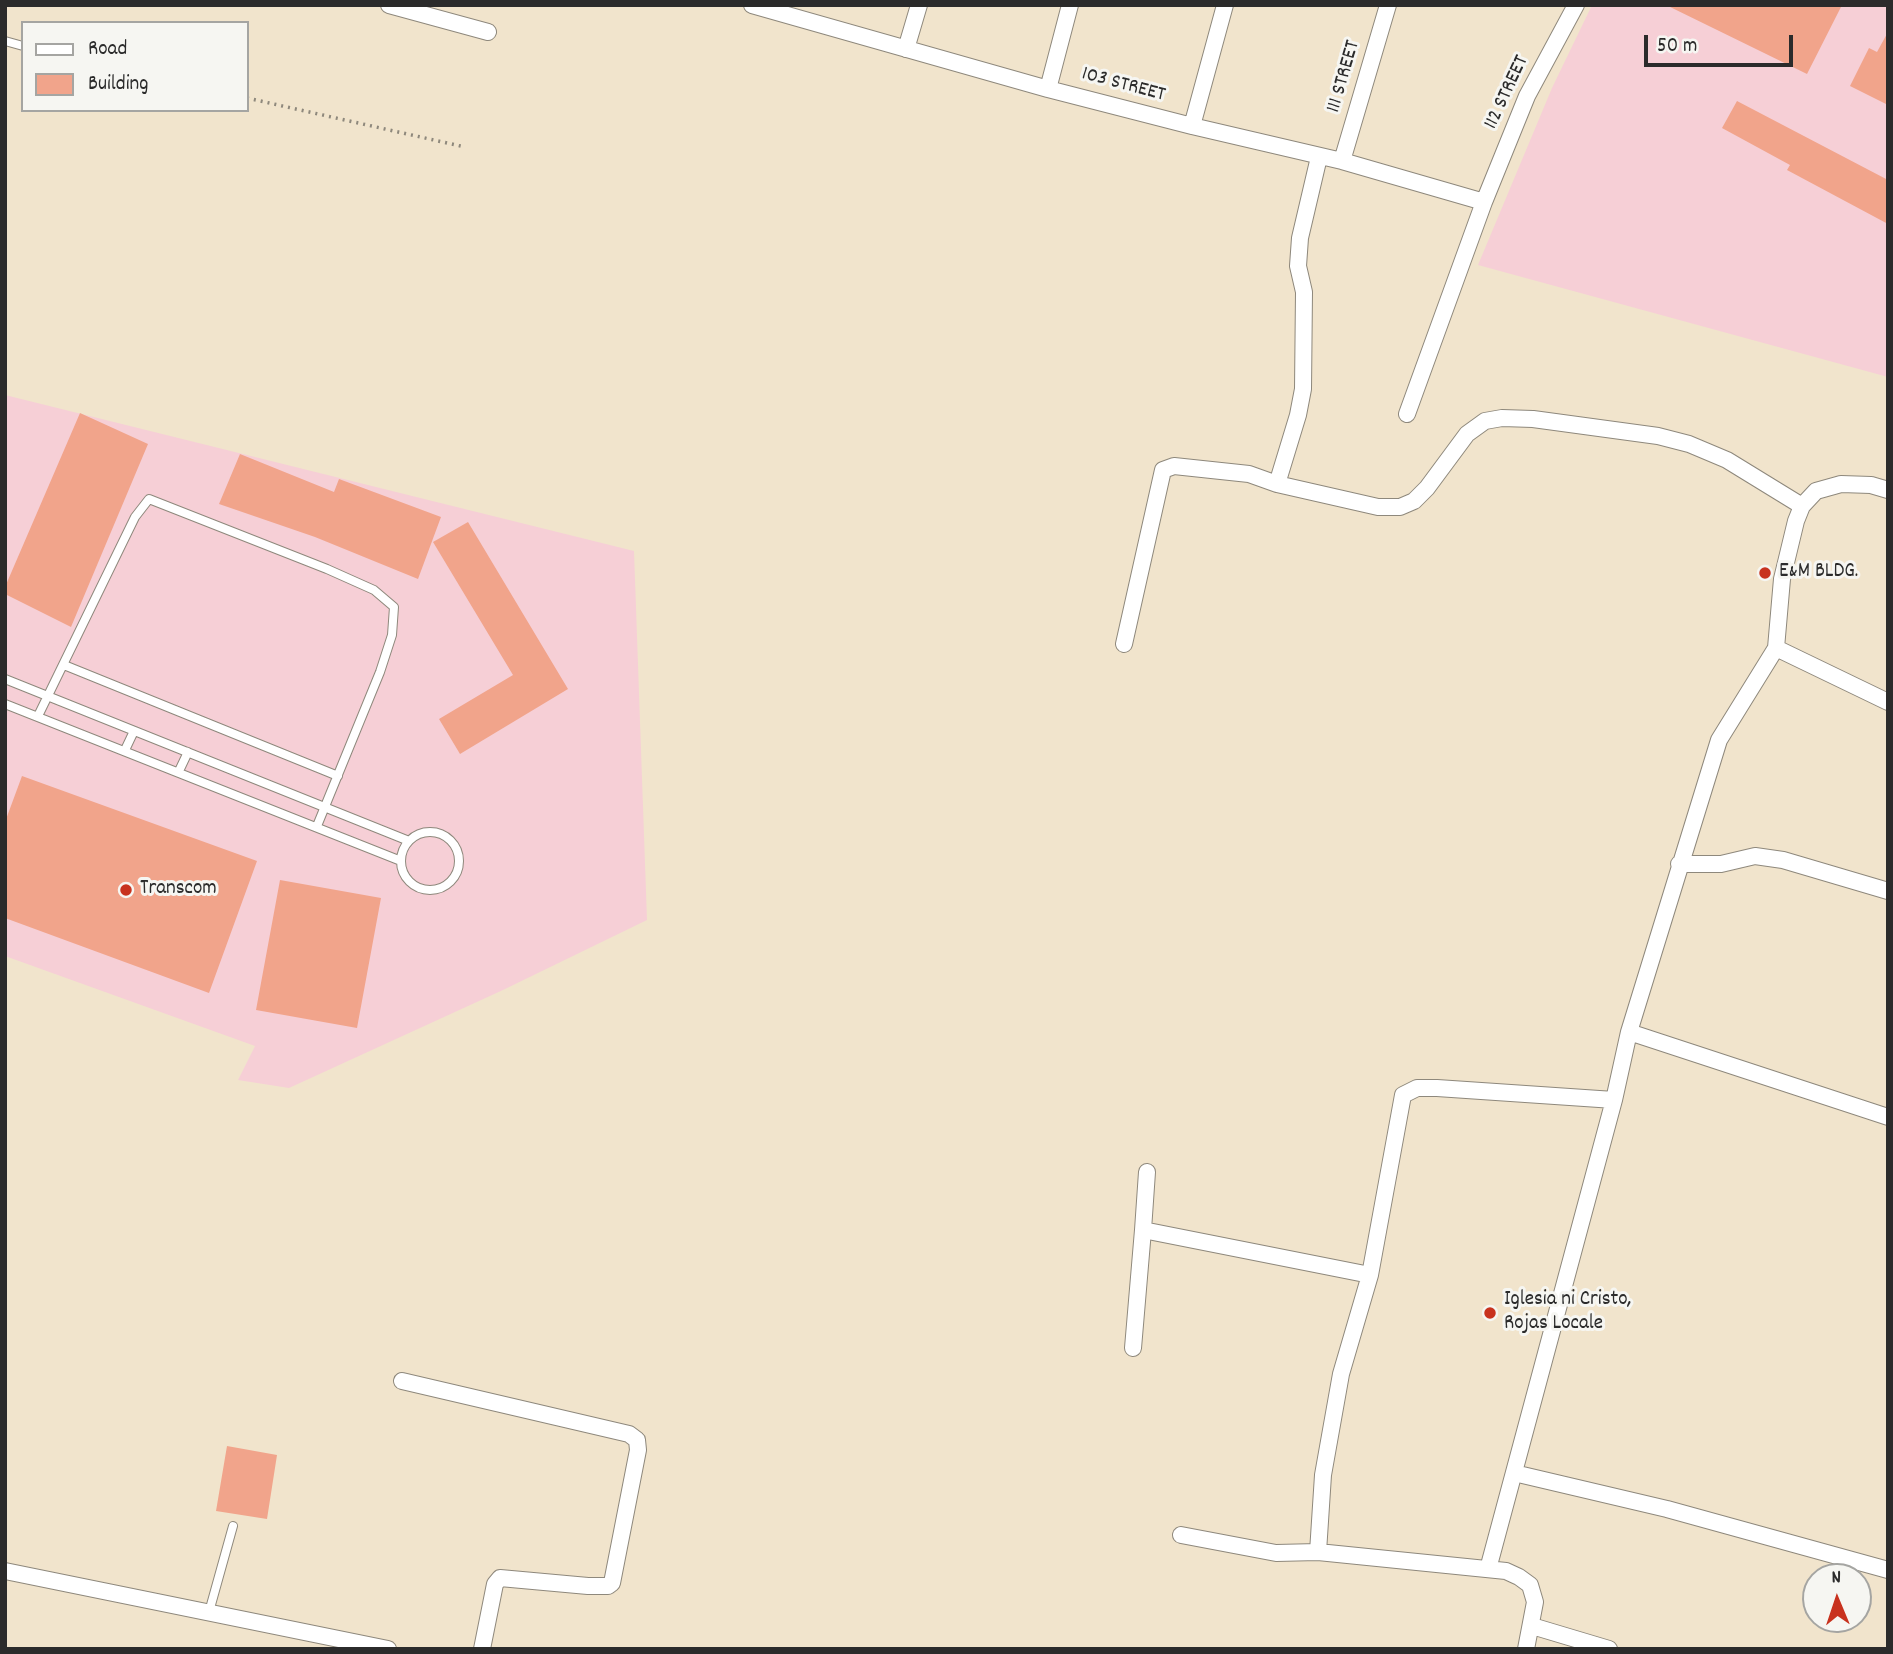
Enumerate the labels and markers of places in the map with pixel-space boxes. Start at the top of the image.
place label: E&M BLDG. [1779,560,1858,586]
marker: E&M BLDG. [1757,565,1773,581]
place label: Transcom [140,877,217,903]
marker: Transcom [118,882,134,898]
place label: Iglesia ni Cristo, Rojas Locale [1504,1288,1632,1338]
marker: Iglesia ni Cristo, Rojas Locale [1482,1305,1498,1321]

